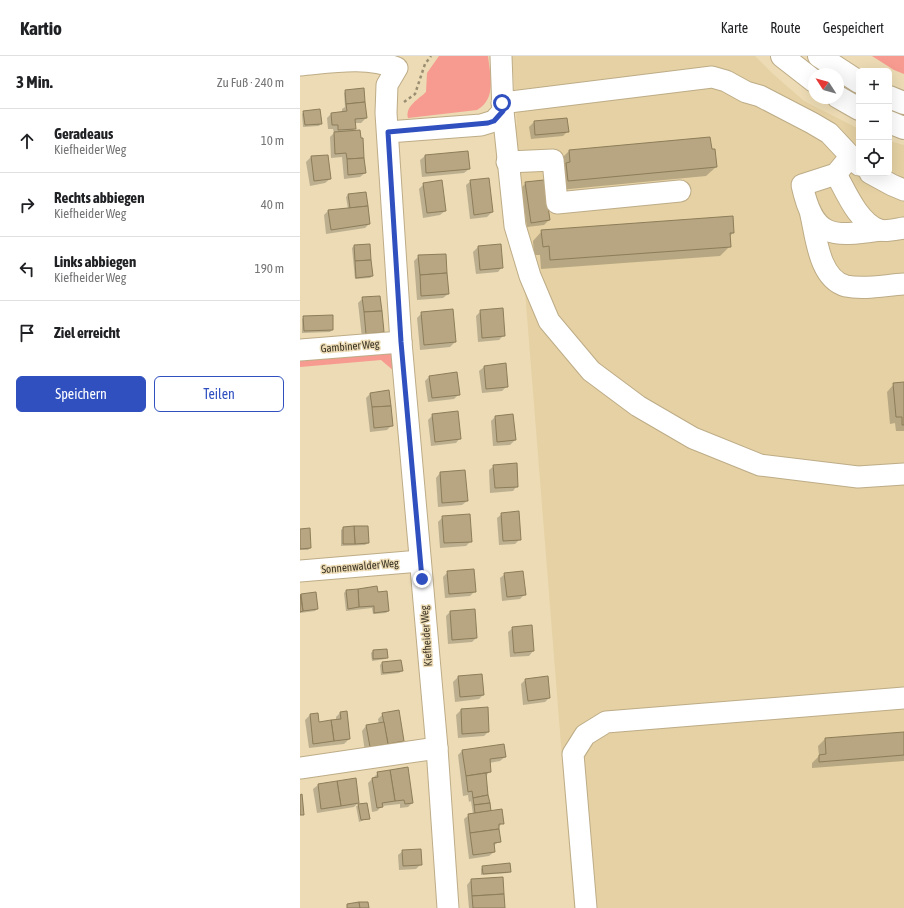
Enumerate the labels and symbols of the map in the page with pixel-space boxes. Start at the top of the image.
north arrow [808,68,844,104]
route start [493,94,511,112]
street label: Gambiner Weg [320,337,380,355]
street label: Sonnenwalder Weg [321,557,399,575]
route end [413,570,431,588]
street label: Kiefheider Weg [418,605,434,667]

